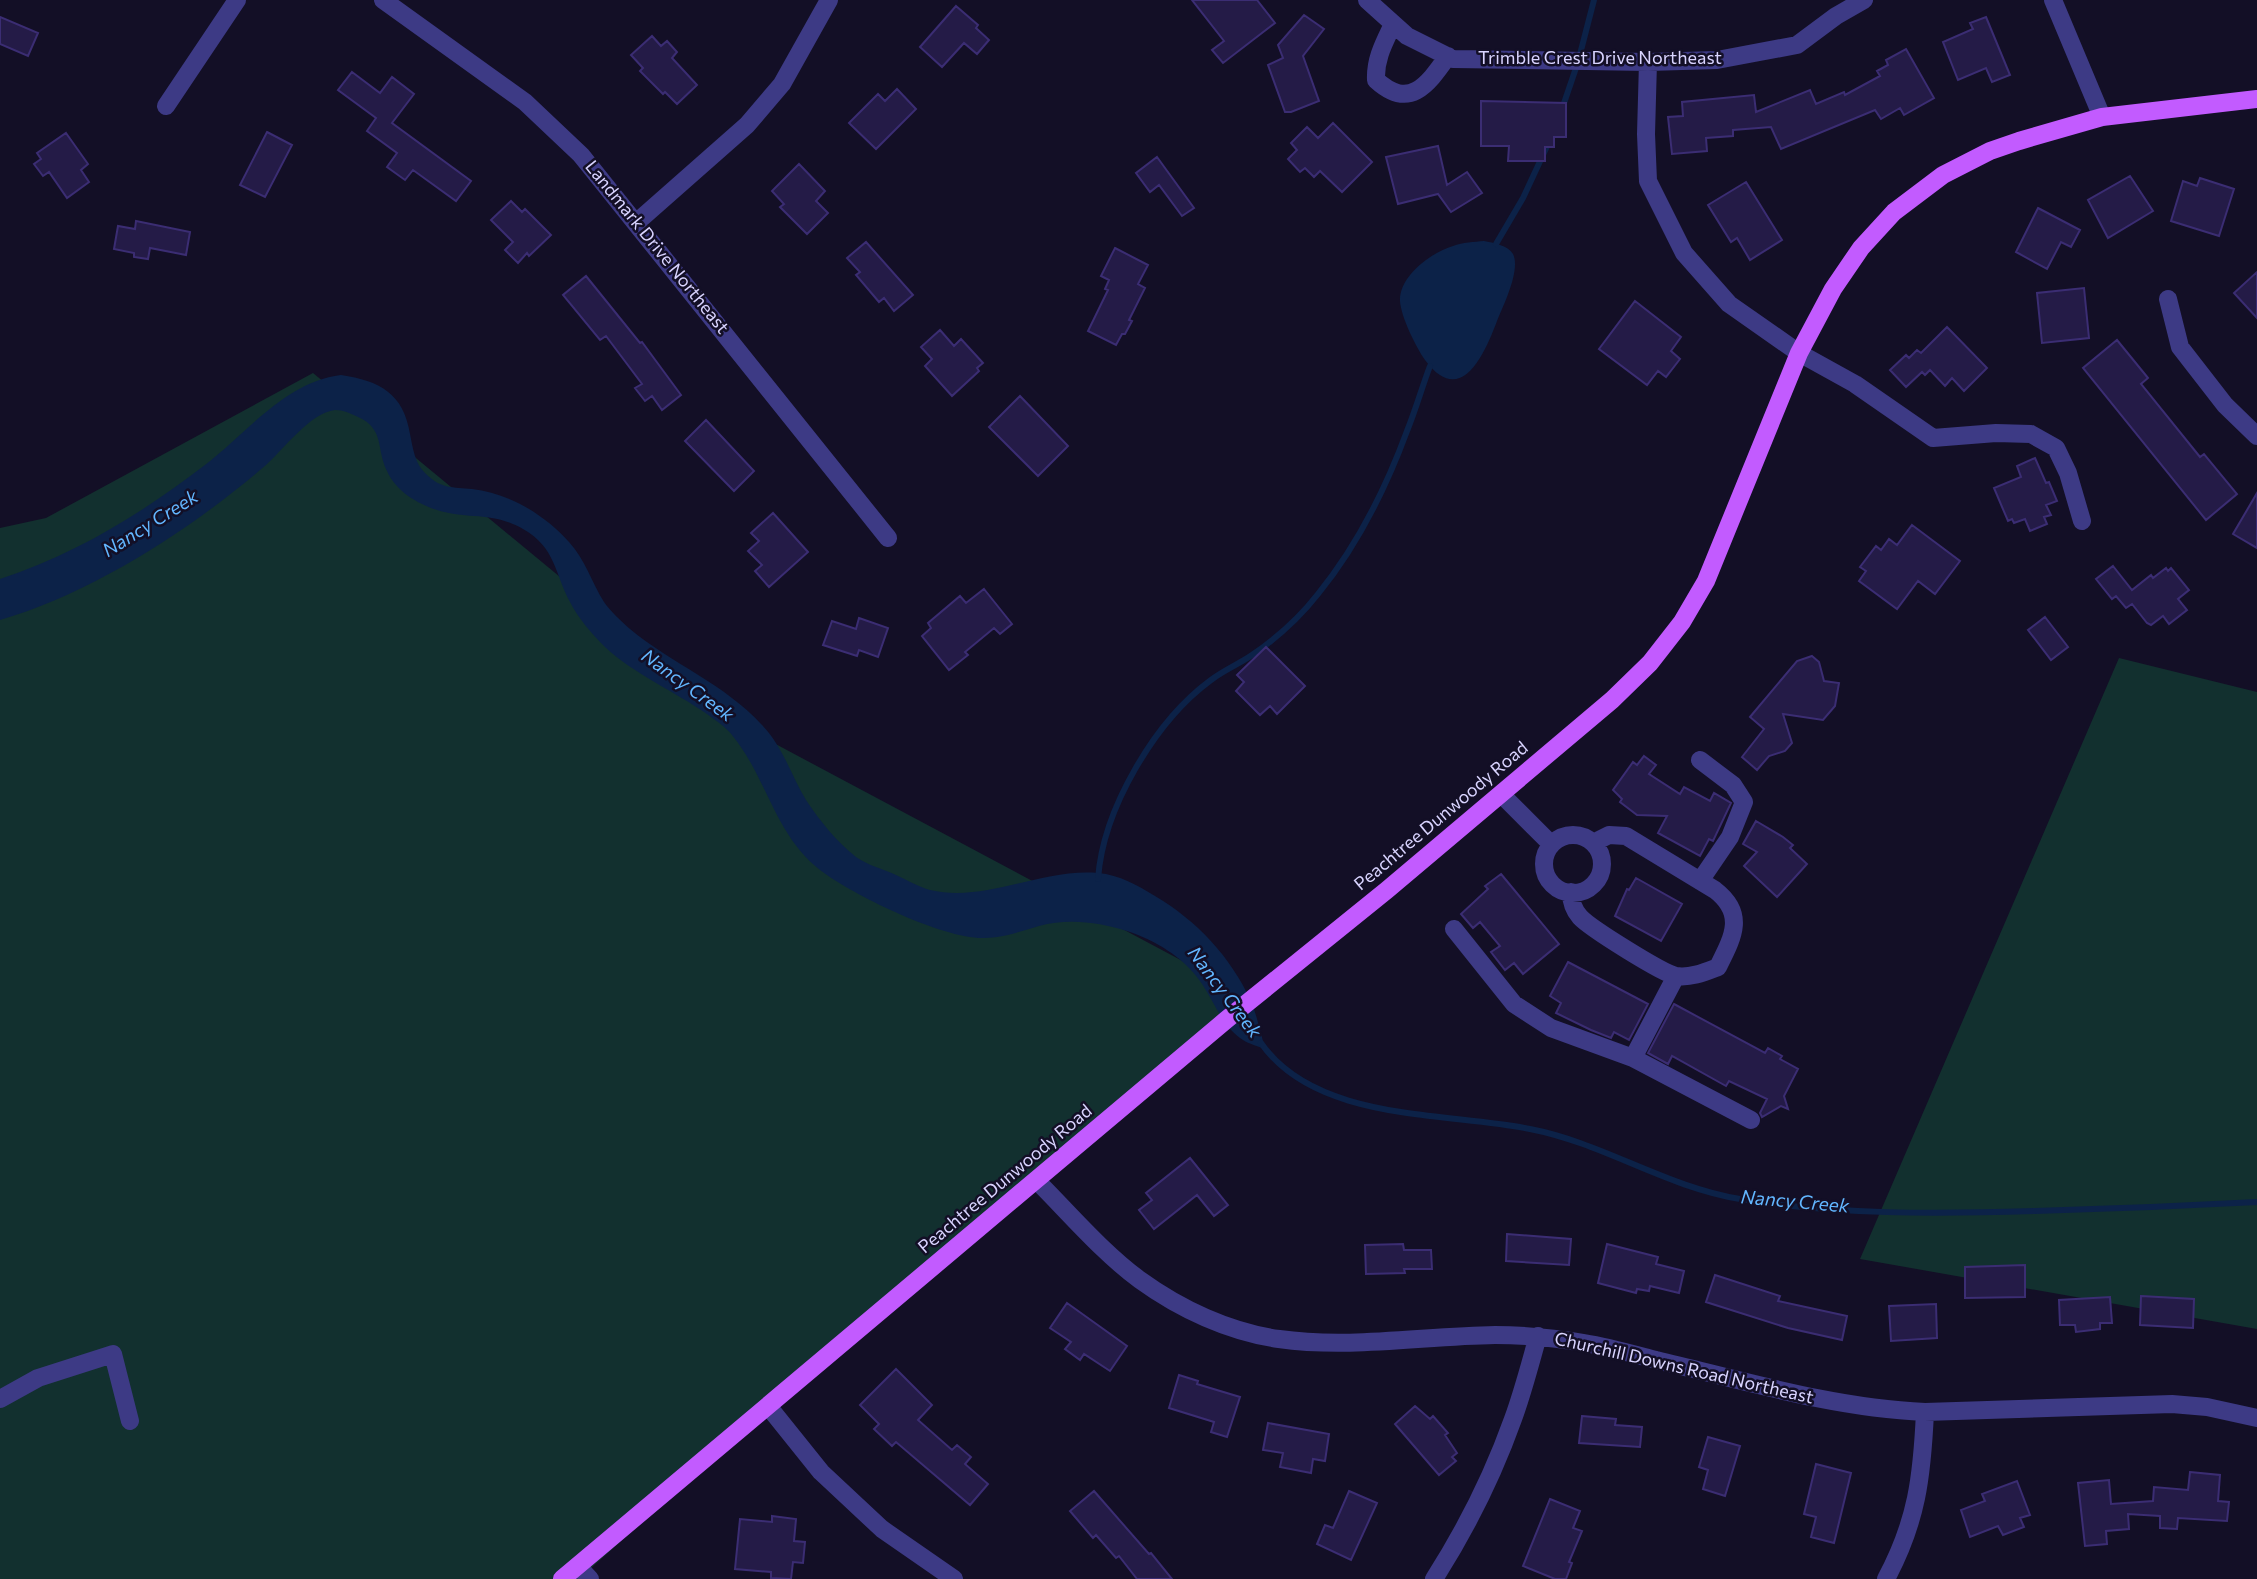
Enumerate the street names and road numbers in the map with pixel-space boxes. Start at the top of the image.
street label: Trimble Crest Drive Northeast [1478,46,1722,68]
street label: Landmark Drive Northeast [581,155,734,337]
street label: Peachtree Dunwoody Road [1349,736,1532,894]
street label: Peachtree Dunwoody Road [913,1099,1096,1257]
street label: Churchill Downs Road Northeast [1553,1326,1816,1408]

